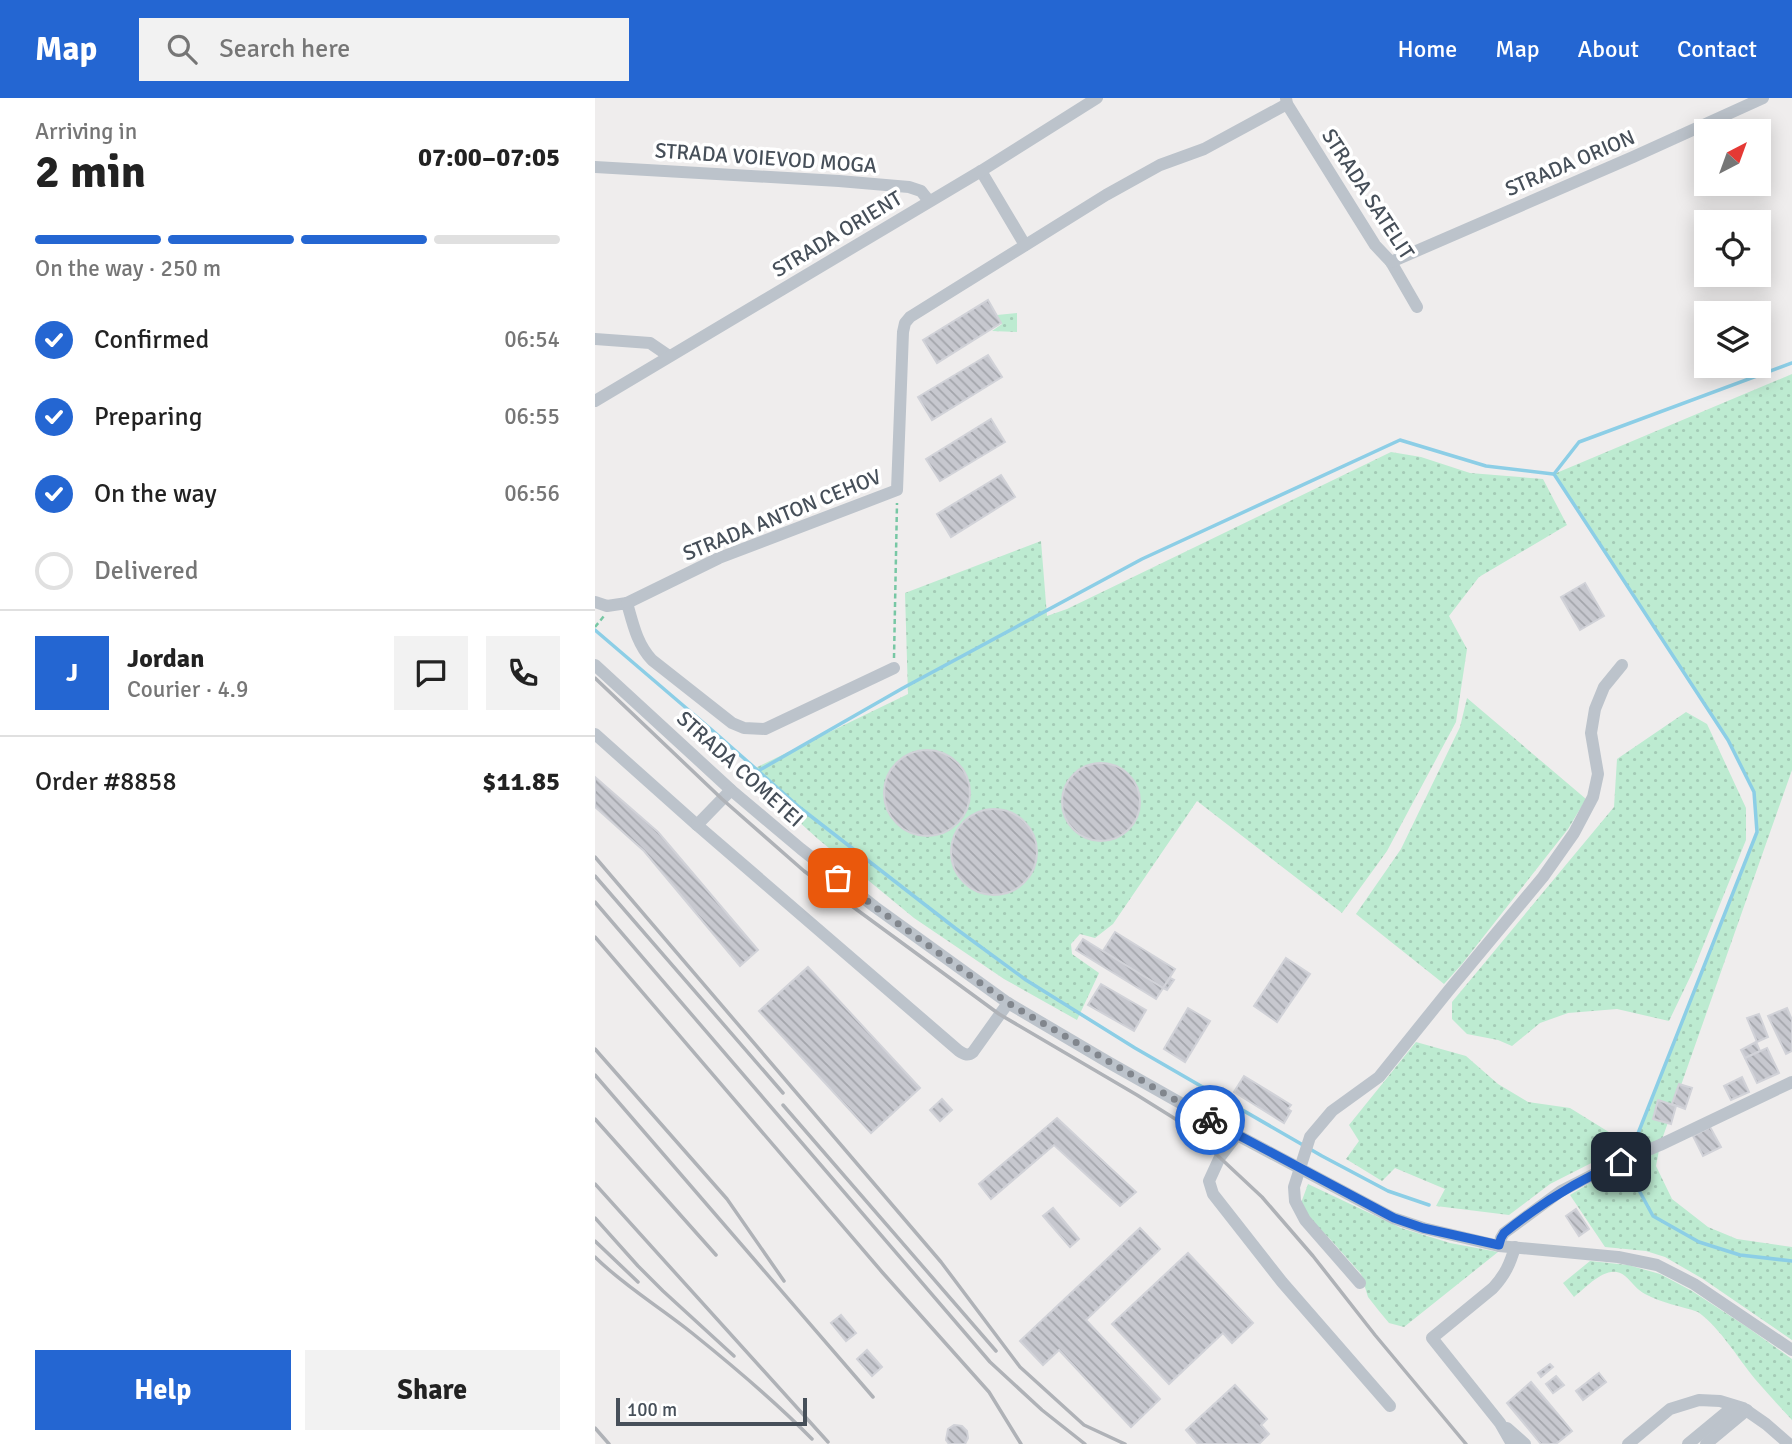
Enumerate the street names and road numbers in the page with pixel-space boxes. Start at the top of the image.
street label: STRADA SATELIT [1316,124,1420,265]
street label: STRADA ORION [1501,124,1639,202]
street label: STRADA VOIEVOD MOGA [654,137,878,179]
street label: STRADA ORIENT [767,185,907,283]
street label: STRADA ANTON CEHOV [679,463,885,567]
street label: STRADA COMETEI [671,705,809,833]

